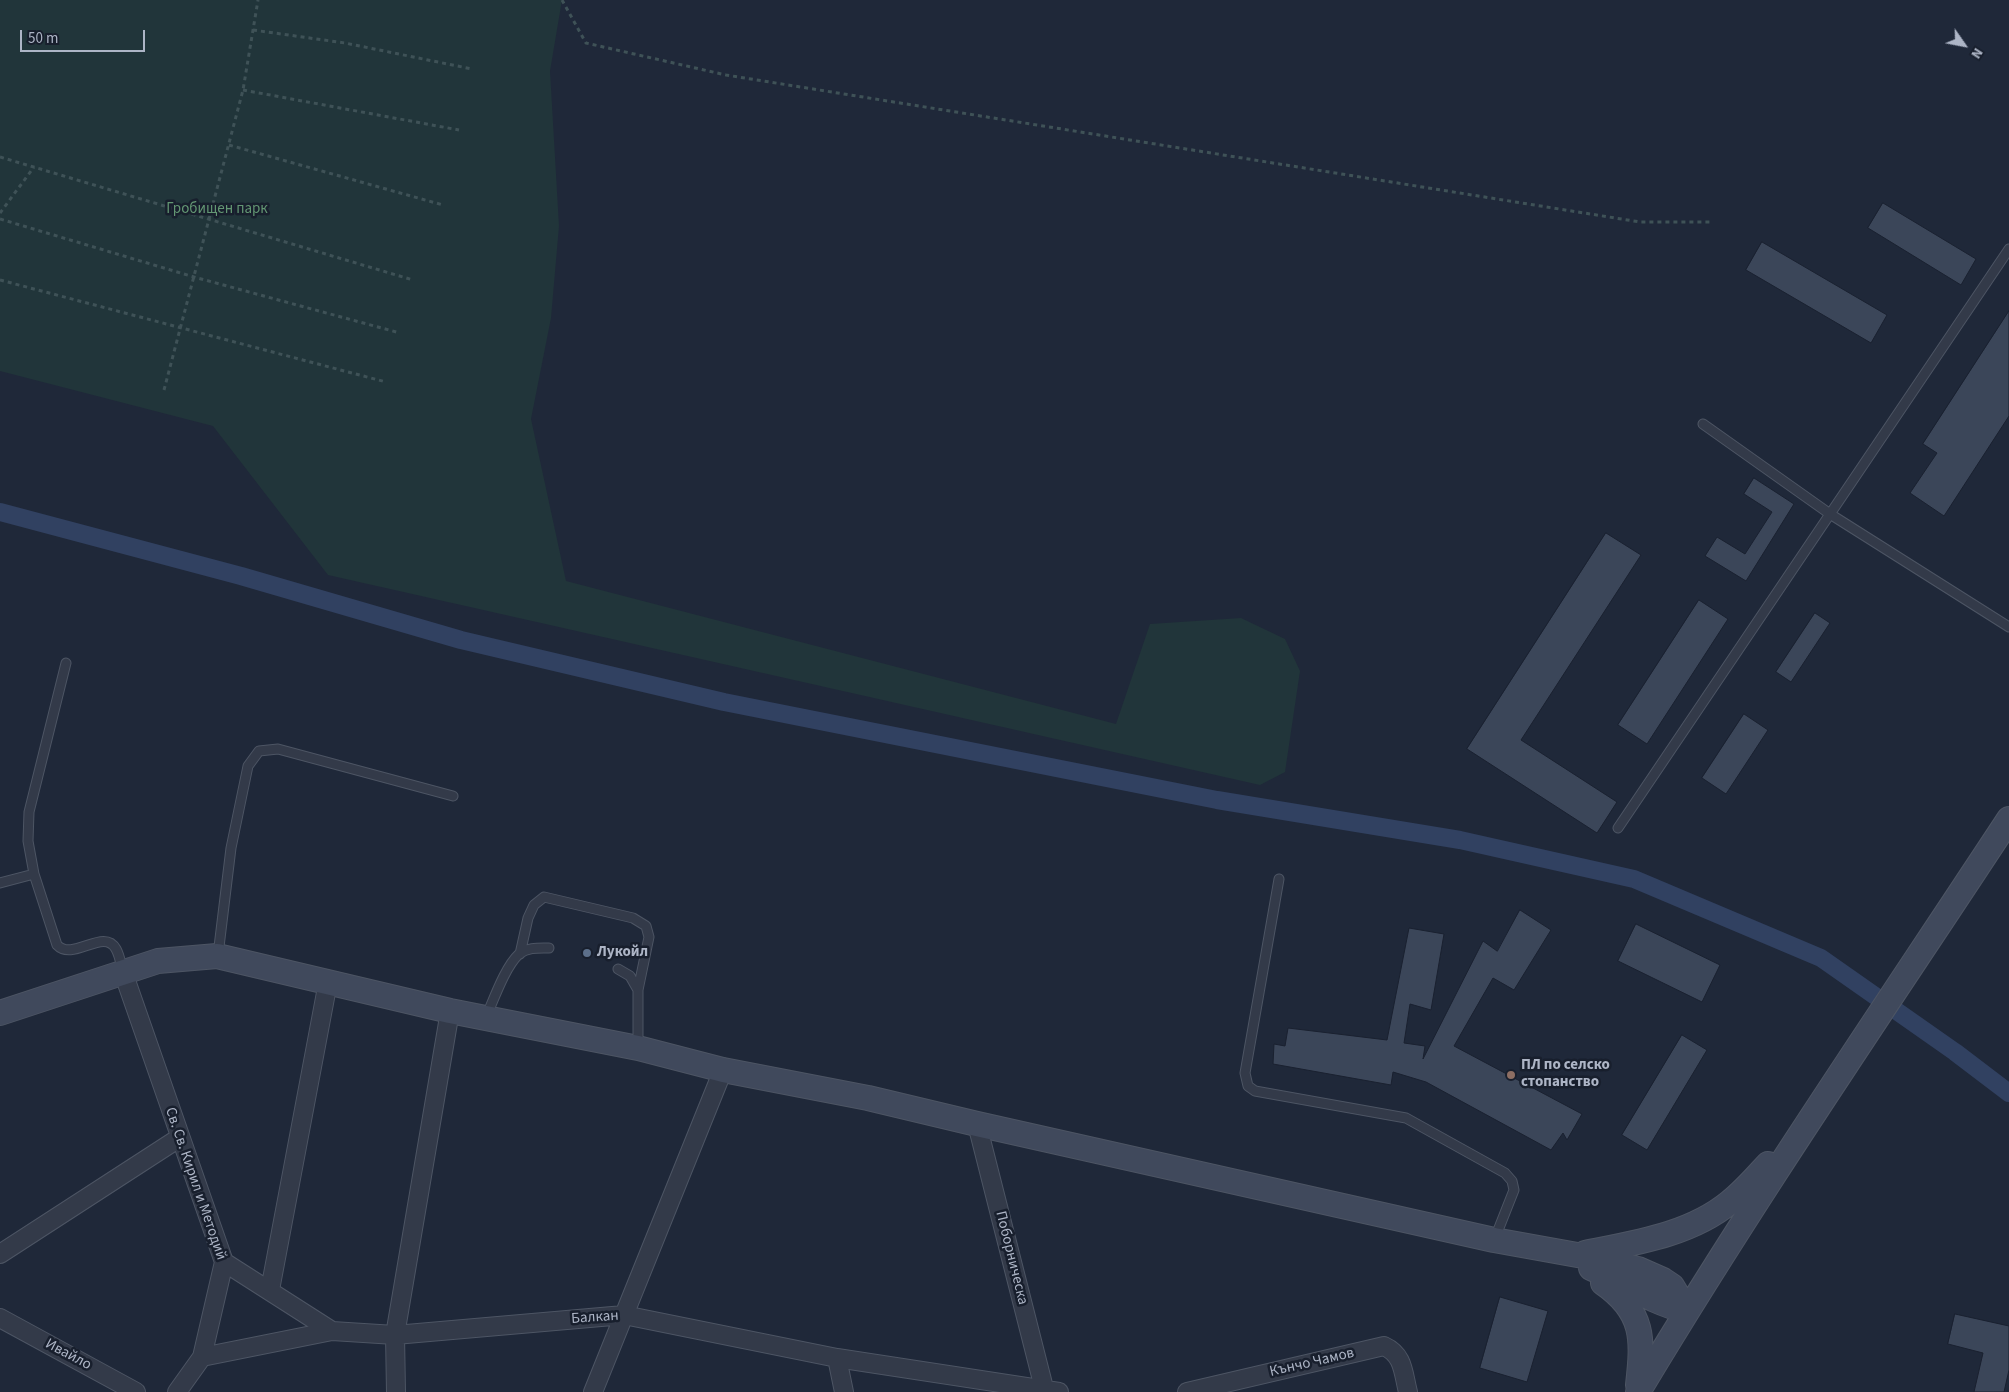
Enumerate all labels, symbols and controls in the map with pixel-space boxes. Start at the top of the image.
scale bar [22,20,148,52]
north arrow [1939,20,1989,70]
text: 50 m [28,28,58,49]
text: N [1966,44,1988,63]
park label: Гробищен парк [166,201,268,219]
place label: Лукойл [597,944,648,962]
marker: Лукойл [581,947,593,959]
place label: ПЛ по селско стопанство [1521,1057,1610,1092]
marker: ПЛ по селско стопанство [1505,1069,1517,1081]
street label: Св. Св. Кирил и Методий [160,1105,230,1263]
street label: Поборническа [991,1209,1031,1307]
street label: Балкан [571,1307,619,1329]
street label: Ивайло [42,1335,94,1375]
street label: Кънчо Чамов [1268,1345,1356,1381]

